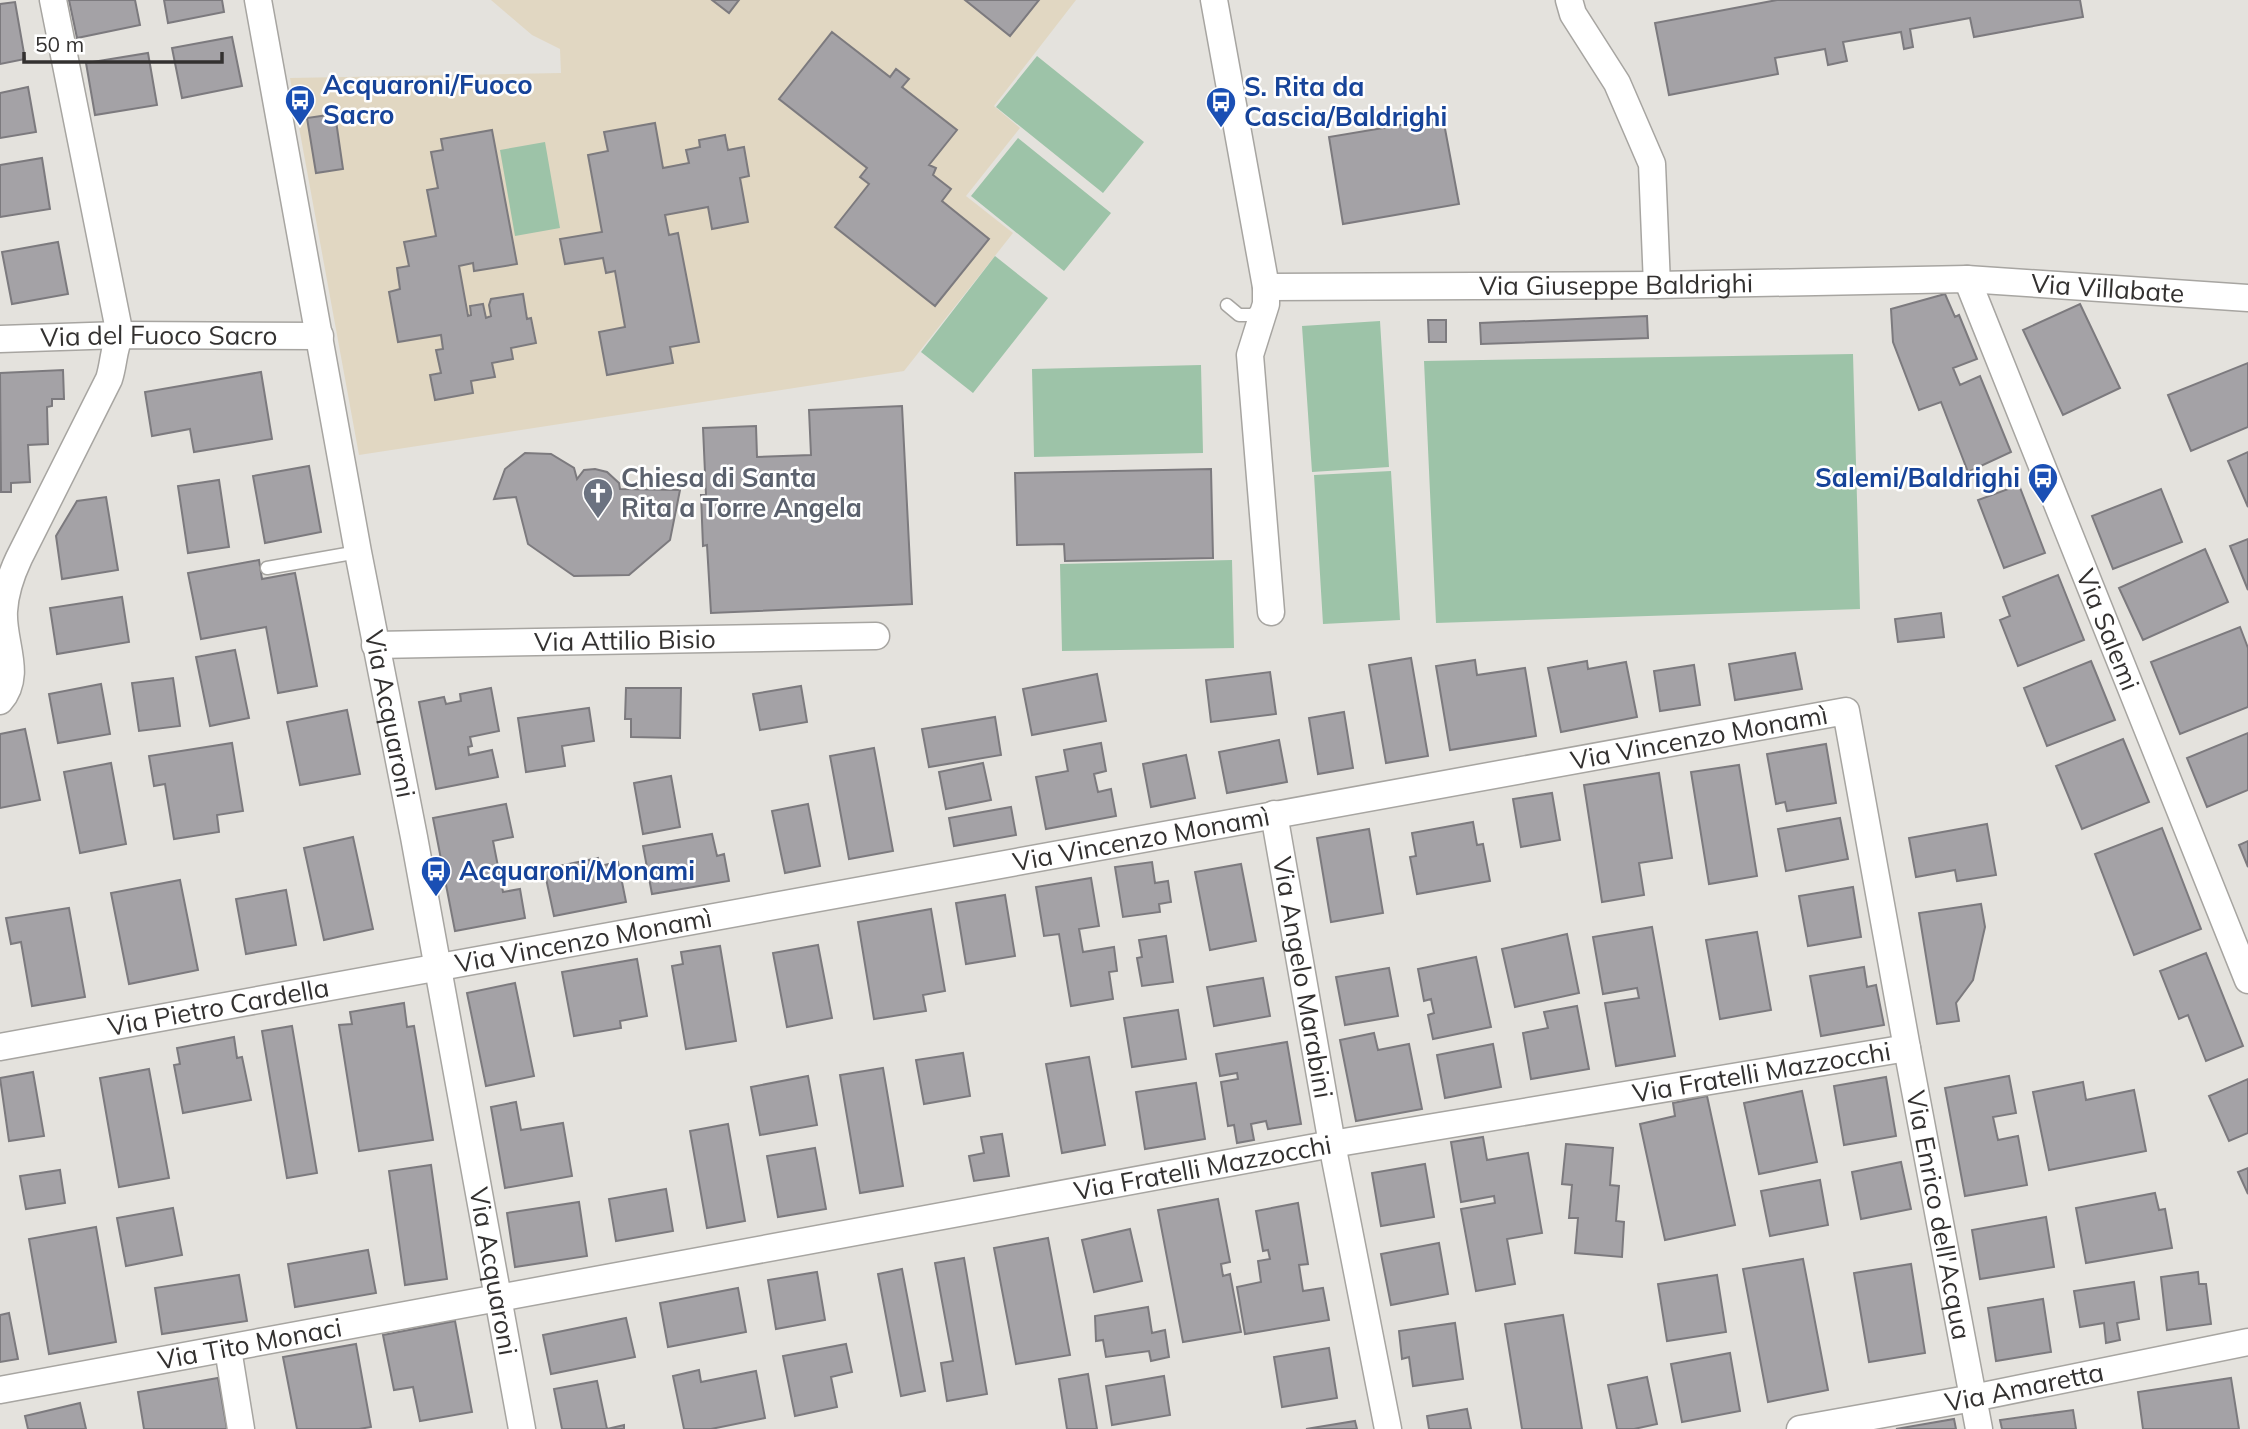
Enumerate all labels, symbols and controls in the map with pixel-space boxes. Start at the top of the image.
scale bar [24,21,222,65]
text: 50 m [35,31,84,57]
place label: Acquaroni/Fuoco Sacro [323,68,533,131]
place label: S. Rita da Cascia/Baldrighi [1244,70,1447,133]
bus stop icon: Acquaroni/Fuoco Sacro [283,83,317,127]
bus stop icon: S. Rita da Cascia/Baldrighi [1204,85,1238,129]
street label: Via Giuseppe Baldrighi [1479,266,1753,302]
street label: Via Villabate [2030,266,2185,310]
street label: Via del Fuoco Sacro [40,318,277,354]
place label: Chiesa di Santa Rita a Torre Angela [621,461,862,524]
place label: Salemi/Baldrighi [1815,461,2020,494]
bus stop icon: Salemi/Baldrighi [2026,461,2060,505]
church icon: Chiesa di Santa Rita a Torre Angela [581,476,615,520]
street label: Via Salemi [2069,564,2147,695]
street label: Via Attilio Bisio [534,622,716,658]
street label: Via Acquaroni [358,627,423,801]
street label: Via Vincenzo Monamì [1568,698,1830,777]
street label: Via Vincenzo Monamì [1010,799,1272,878]
bus stop icon: Acquaroni/Monami [419,854,453,898]
place label: Acquaroni/Monami [459,854,695,887]
street label: Via Angelo Marabini [1266,854,1341,1101]
street label: Via Vincenzo Monamì [452,901,714,980]
street label: Via Pietro Cardella [105,970,332,1043]
street label: Via Fratelli Mazzocchi [1630,1034,1893,1110]
street label: Via Enrico dell'Acqua [1899,1088,1979,1343]
street label: Via Fratelli Mazzocchi [1071,1127,1334,1207]
street label: Via Acquaroni [462,1185,525,1358]
street label: Via Tito Monaci [155,1310,344,1377]
street label: Via Amaretta [1942,1355,2106,1419]

